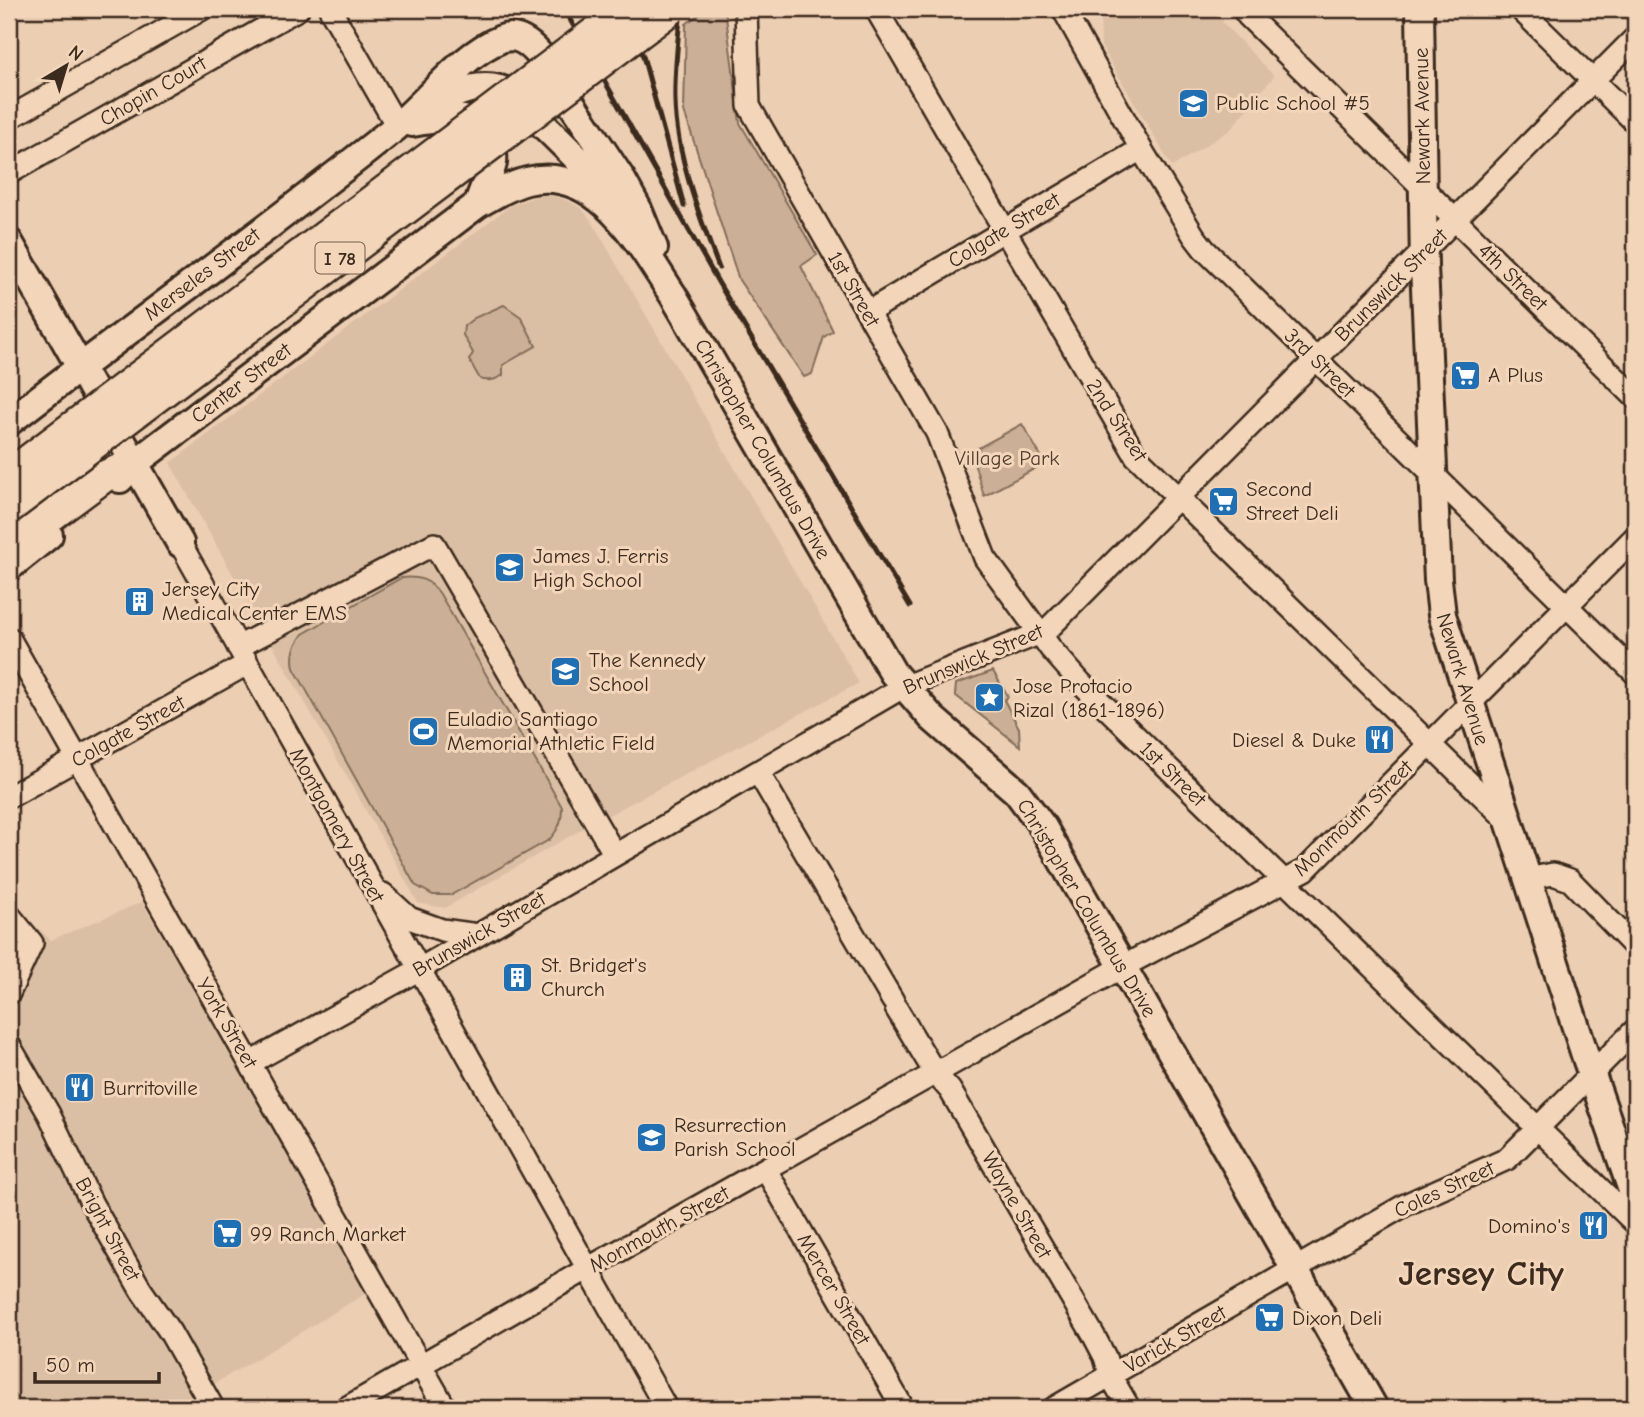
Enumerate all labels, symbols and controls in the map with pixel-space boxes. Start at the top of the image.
north arrow [32,32,102,102]
text: N [64,41,88,66]
street label: Newark Avenue [1409,47,1435,185]
street label: Chopin Court [96,50,211,131]
school or university icon: Public School #5 [1176,86,1210,120]
place label: Public School #5 [1216,91,1370,115]
street label: Colgate Street [944,187,1065,273]
street label: Merseles Street [139,222,266,325]
street label: Brunswick Street [1330,223,1453,346]
street label: 4th Street [1473,238,1553,317]
road number: I 78 [316,242,364,274]
street label: 1st Street [823,247,886,332]
street label: 3rd Street [1280,323,1361,403]
street label: Christopher Columbus Drive [690,335,836,563]
street label: Center Street [186,337,296,428]
supermarket icon: A Plus [1448,358,1482,392]
place label: A Plus [1488,363,1543,387]
street label: 2nd Street [1082,374,1153,467]
park label: Village Park [955,446,1059,470]
place label: Second Street Deli [1246,477,1339,525]
supermarket icon: Second Street Deli [1206,484,1240,518]
place label: James J. Ferris High School [533,544,669,592]
school or university icon: James J. Ferris High School [493,551,527,585]
place label: Jersey City Medical Center EMS [162,577,347,625]
building icon: Jersey City Medical Center EMS [122,584,156,618]
street label: Newark Avenue [1432,610,1494,748]
street label: Brunswick Street [899,618,1047,699]
place label: The Kennedy School [589,648,706,696]
school or university icon: The Kennedy School [549,655,583,689]
place label: Jose Protacio Rizal (1861-1896) [1013,674,1165,722]
place icon: Jose Protacio Rizal (1861-1896) [973,681,1007,715]
street label: Colgate Street [67,689,190,772]
place label: Euladio Santiago Memorial Athletic Field [447,707,655,755]
sports icon: Euladio Santiago Memorial Athletic Field [407,714,441,748]
restaurant icon: Diesel & Duke [1362,723,1396,757]
place label: Diesel & Duke [1232,728,1356,752]
street label: 1st Street [1135,737,1212,812]
street label: Montgomery Street [285,743,390,907]
street label: Monmouth Street [1288,754,1418,881]
street label: Christopher Columbus Drive [1012,795,1162,1021]
street label: Brunswick Street [408,886,551,982]
place label: St. Bridget's Church [541,953,647,1001]
building icon: St. Bridget's Church [501,960,535,994]
street label: York Street [192,974,263,1073]
restaurant icon: Burritoville [63,1071,97,1105]
place label: Burritoville [103,1076,198,1100]
place label: Resurrection Parish School [674,1113,796,1161]
school or university icon: Resurrection Parish School [634,1120,668,1154]
street label: Wayne Street [977,1148,1058,1263]
street label: Coles Street [1390,1155,1499,1223]
street label: Bright Street [71,1173,146,1286]
street label: Monmouth Street [585,1180,734,1277]
restaurant icon: Domino's [1576,1209,1610,1243]
place label: Domino's [1488,1214,1570,1238]
supermarket icon: 99 Ranch Market [210,1217,244,1251]
place label: 99 Ranch Market [250,1222,406,1246]
street label: Mercer Street [793,1229,876,1350]
district label: Jersey City [1398,1253,1564,1294]
street label: Varick Street [1120,1300,1231,1378]
supermarket icon: Dixon Deli [1252,1301,1286,1335]
place label: Dixon Deli [1292,1306,1382,1330]
scale bar [35,1340,159,1384]
text: 50 m [46,1353,95,1377]

